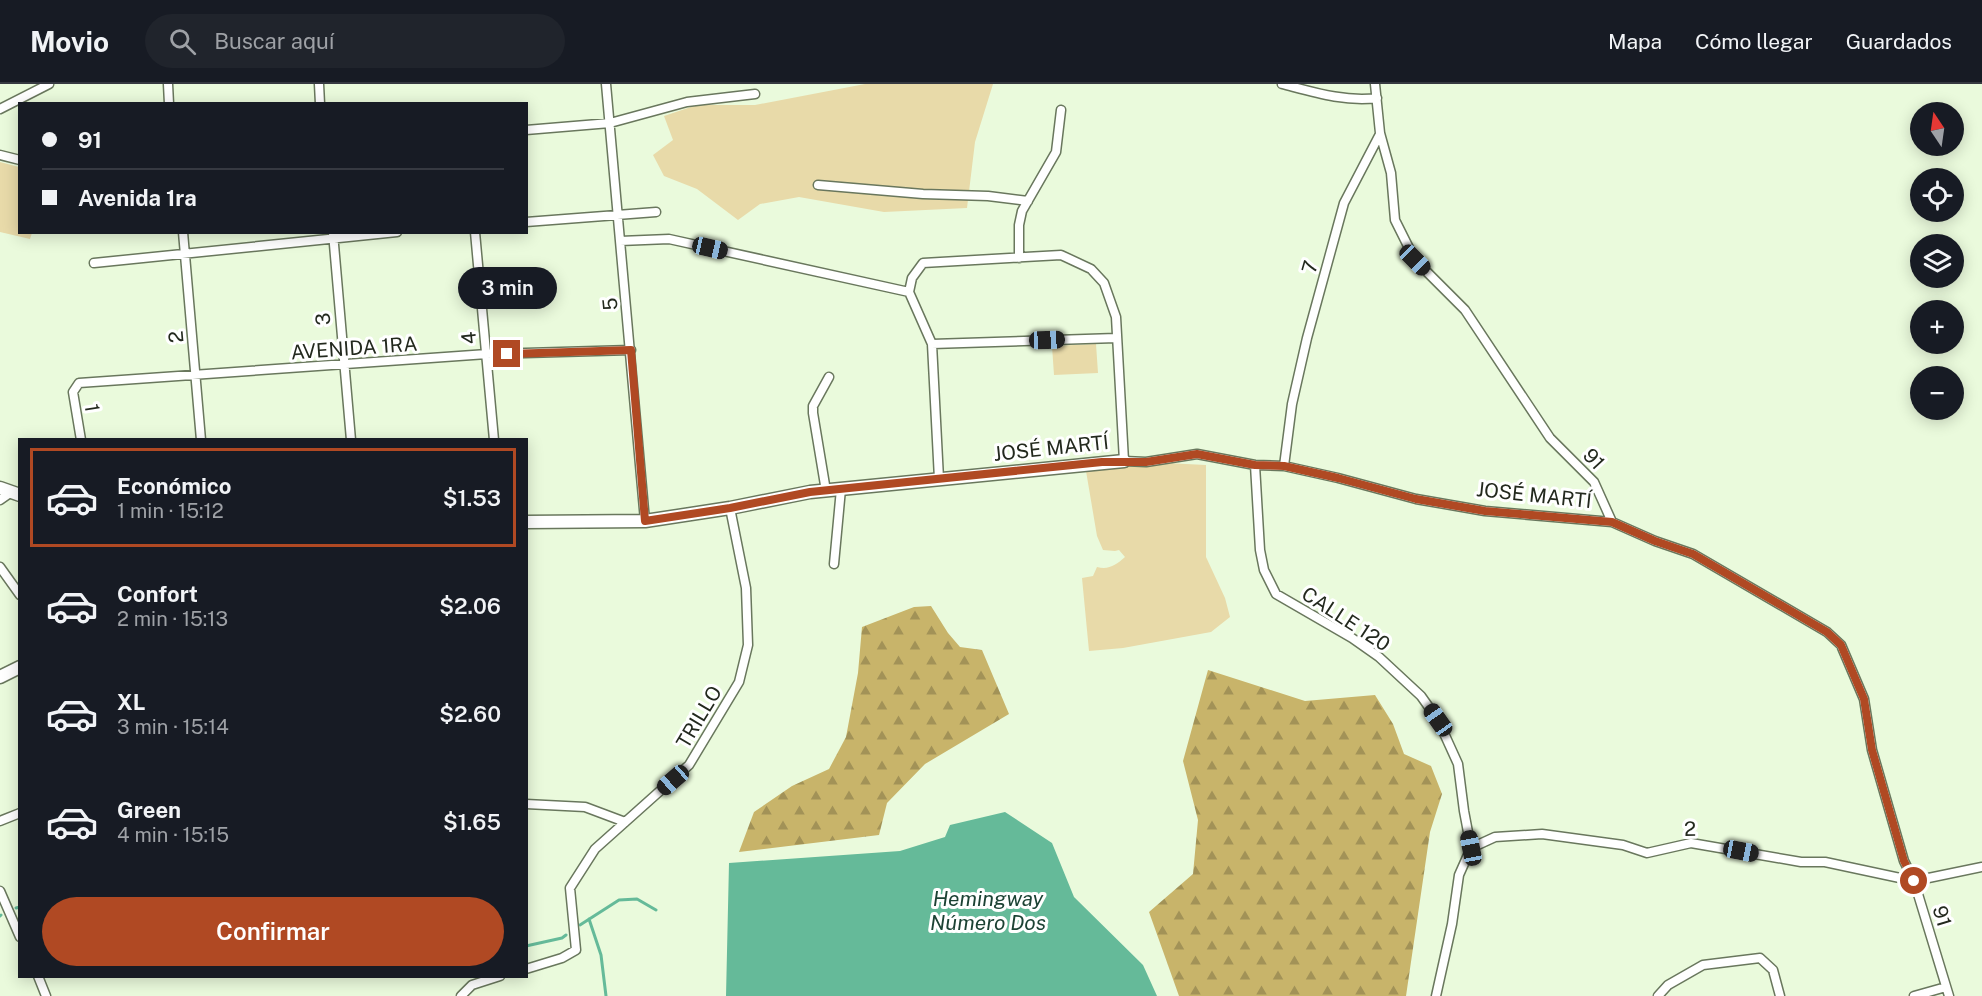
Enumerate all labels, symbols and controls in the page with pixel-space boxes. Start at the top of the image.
search box [145,14,565,68]
text: Movio [30,25,109,58]
icon: search [166,25,199,58]
text: Buscar aquí [214,28,334,54]
text: Mapa [1608,29,1662,54]
text: Cómo llegar [1695,29,1813,54]
text: Guardados [1846,29,1952,54]
north arrow [1910,102,1964,156]
map controls [1910,102,1964,420]
text: 91 [78,127,102,153]
button: locate [1910,168,1964,222]
text: Avenida 1ra [78,185,197,211]
button: layers [1910,234,1964,288]
car [690,235,730,261]
car [1396,241,1434,279]
street label: 7 [1297,258,1323,276]
callout: 3 min [458,267,556,309]
text: 3 min [481,276,534,300]
street label: 5 [597,296,623,312]
button: + [1910,300,1964,354]
street label: 3 [310,312,336,326]
street label: 2 [164,330,188,344]
street label: 4 [456,330,482,346]
car [1029,330,1065,350]
street label: AVENIDA 1RA [290,332,418,364]
route end [493,340,520,367]
button: − [1910,366,1964,420]
street label: 1 [80,402,104,414]
street label: JOSÉ MARTÍ [992,429,1111,466]
street label: 91 [1578,443,1610,475]
icon: car [45,471,99,525]
text: Económico [117,473,232,499]
street label: JOSÉ MARTÍ [1475,476,1594,513]
text: $1.53 [443,485,501,511]
text: 1 min · 15:12 [117,499,224,523]
icon: car [45,579,99,633]
text: Confort [117,581,198,607]
street label: CALLE 120 [1297,582,1395,656]
text: $2.06 [439,593,501,619]
text: 2 min · 15:13 [117,607,228,631]
street label: TRILLO [671,681,727,753]
icon: car [45,687,99,741]
text: XL [117,689,145,715]
car [1420,700,1456,740]
text: $2.60 [439,701,501,727]
text: 3 min · 15:14 [117,715,229,739]
car [654,761,692,799]
icon: car [45,795,99,849]
text: Green [117,797,181,823]
text: $1.65 [443,809,501,835]
street label: 2 [1684,817,1696,841]
text: 4 min · 15:15 [117,823,229,847]
car [1459,829,1483,867]
car [1722,839,1760,863]
route start [1900,867,1927,894]
water label: Hemingway Número Dos [930,886,1046,935]
button: Confirmar [42,897,504,966]
street label: 91 [1928,903,1956,929]

